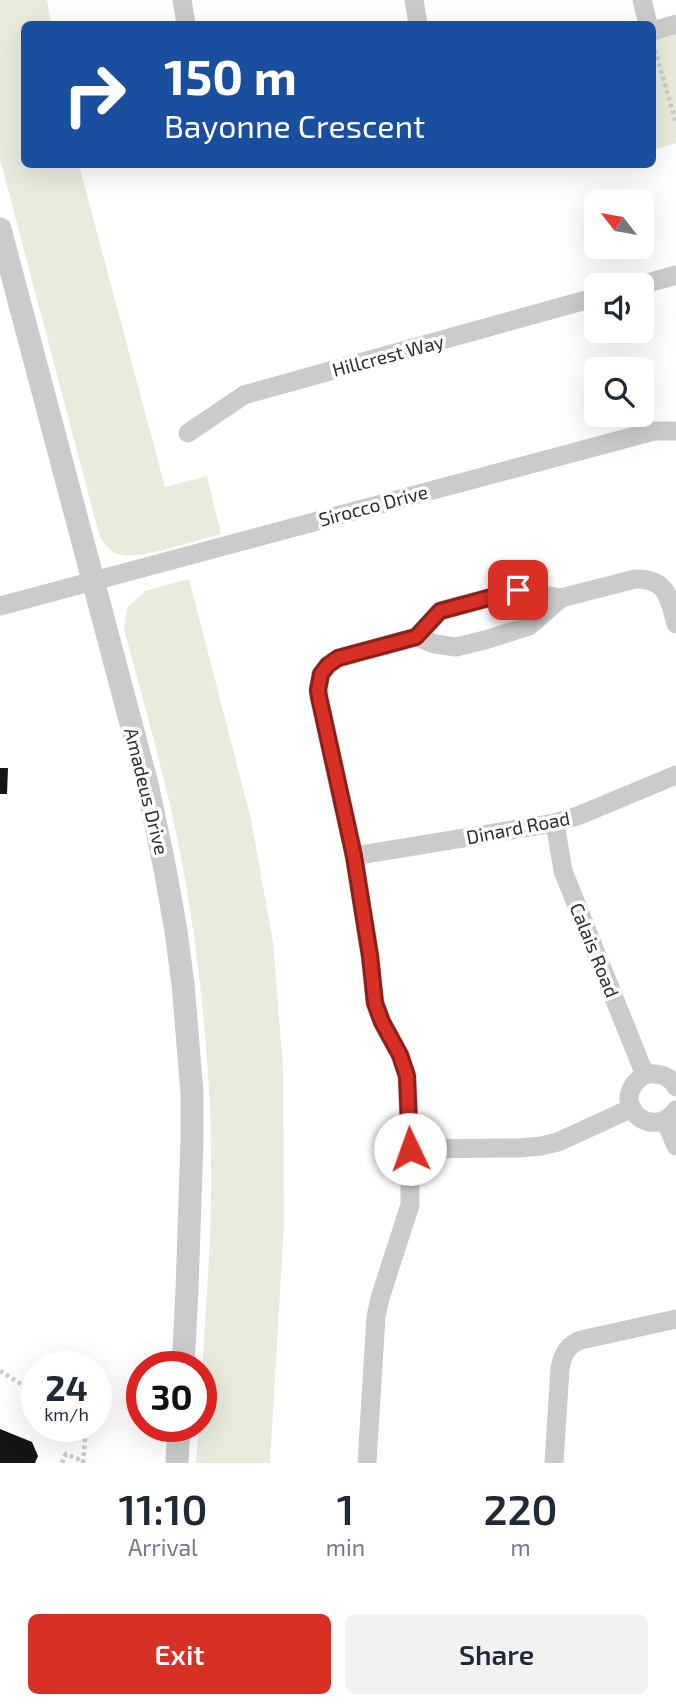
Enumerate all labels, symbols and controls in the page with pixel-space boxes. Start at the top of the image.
text: 150 m [164,46,297,105]
icon: right [49,49,140,140]
text: Bayonne Crescent [164,106,425,144]
north arrow [584,189,654,259]
map controls [584,189,654,427]
button: sound [584,273,654,343]
street label: Hillcrest Way [330,329,446,381]
button: search [584,357,654,427]
street label: Sirocco Drive [316,479,430,531]
pin [488,560,548,620]
icon: arrive [499,571,537,609]
street label: Amadeus Drive [120,725,174,857]
street label: Dinard Road [464,806,572,848]
street label: Calais Road [566,899,624,1001]
position arrow [373,1112,447,1186]
speed limit sign: 30 [126,1351,217,1442]
text: 24 [45,1366,88,1408]
text: km/h [44,1403,89,1425]
text: 11:10 [118,1483,207,1533]
text: 1 [337,1483,354,1533]
text: 220 [483,1483,558,1533]
text: Arrival [128,1533,198,1561]
text: min [326,1533,365,1561]
text: m [510,1533,531,1561]
button: Exit [28,1614,331,1694]
button: Share [345,1614,648,1694]

